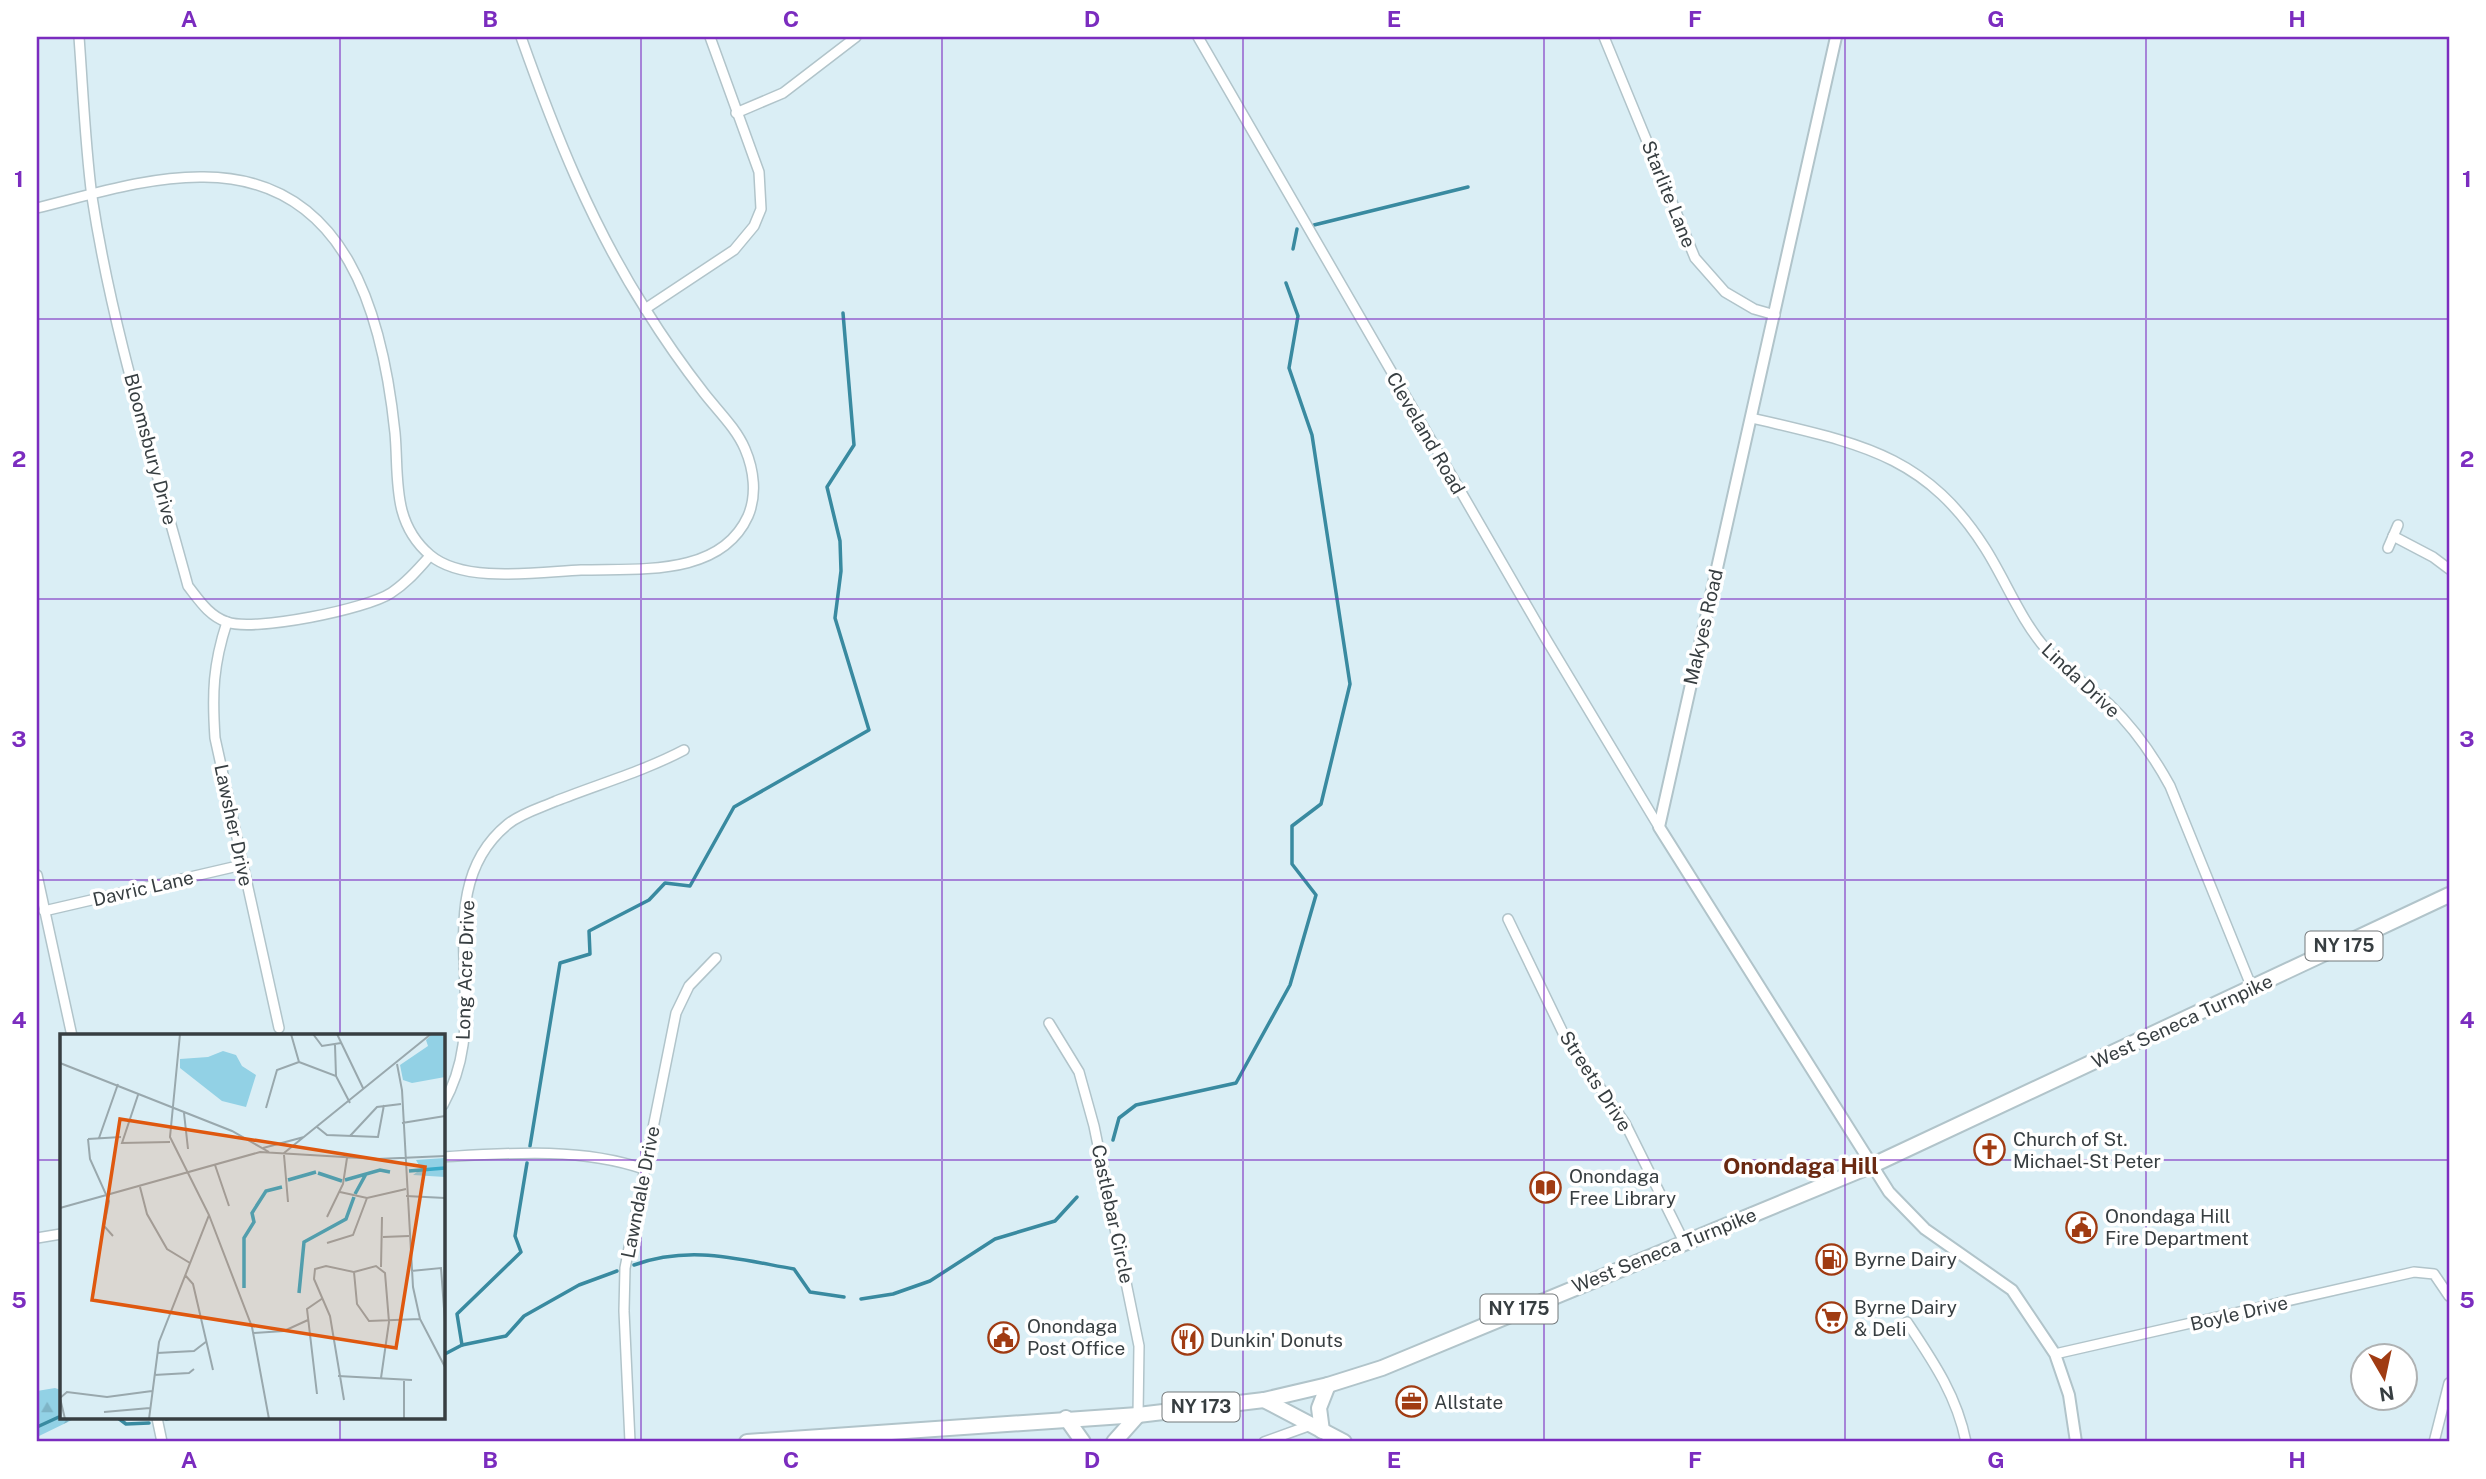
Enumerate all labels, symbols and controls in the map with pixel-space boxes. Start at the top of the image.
text: A [181,5,198,32]
text: B [482,5,498,32]
text: C [783,5,799,32]
text: D [1084,5,1100,32]
text: E [1387,5,1401,32]
text: F [1688,5,1702,32]
text: G [1987,5,2005,32]
text: H [2288,5,2306,32]
street label: Starlite Lane [1638,137,1700,251]
text: 1 [14,165,24,192]
text: 1 [2462,165,2472,192]
street label: Cleveland Road [1382,368,1470,498]
street label: Bloomsbury Drive [120,371,182,527]
text: 2 [12,445,26,472]
text: 2 [2460,445,2474,472]
street label: Makyes Road [1679,567,1727,687]
street label: Linda Drive [2037,638,2125,722]
text: 3 [11,725,27,752]
text: 3 [2459,725,2475,752]
street label: Lawsher Drive [210,762,258,888]
street label: Davric Lane [90,866,196,910]
street label: Long Acre Drive [452,900,478,1040]
road number: NY 175 [2306,931,2382,960]
street label: West Seneca Turnpike [2088,969,2276,1073]
text: 4 [11,1006,27,1033]
text: 4 [2459,1006,2475,1033]
street label: Streets Drive [1555,1027,1637,1135]
inset map [60,1034,444,1420]
street label: Lawndale Drive [616,1124,664,1260]
place label: Church of St. Michael-St Peter [2013,1128,2161,1172]
church icon: Church of St. Michael-St Peter [1973,1133,2007,1167]
street label: Castlebar Circle [1088,1143,1138,1285]
district label: Onondaga Hill [1723,1152,1879,1179]
place label: Onondaga Free Library [1569,1165,1676,1209]
library icon: Onondaga Free Library [1529,1170,1563,1204]
street label: West Seneca Turnpike [1569,1203,1759,1297]
place label: Onondaga Hill Fire Department [2105,1205,2249,1249]
public building icon: Onondaga Hill Fire Department [2065,1210,2099,1244]
fuel station icon: Byrne Dairy [1814,1242,1848,1276]
place label: Byrne Dairy [1854,1248,1957,1270]
text: 5 [11,1286,27,1313]
text: 5 [2459,1286,2475,1313]
street label: Boyle Drive [2188,1291,2290,1335]
road number: NY 175 [1480,1294,1558,1324]
place label: Byrne Dairy & Deli [1854,1296,1957,1340]
supermarket icon: Byrne Dairy & Deli [1814,1301,1848,1335]
place label: Onondaga Post Office [1027,1315,1125,1359]
public building icon: Onondaga Post Office [987,1320,1021,1354]
restaurant icon: Dunkin' Donuts [1170,1323,1204,1357]
place label: Dunkin' Donuts [1210,1329,1343,1351]
north arrow [2350,1342,2420,1412]
text: N [2378,1382,2396,1406]
office icon: Allstate [1394,1385,1428,1419]
place label: Allstate [1434,1391,1503,1413]
road number: NY 173 [1162,1392,1240,1422]
text: A [181,1446,198,1473]
text: B [482,1446,498,1473]
text: C [783,1446,799,1473]
text: D [1084,1446,1100,1473]
text: E [1387,1446,1401,1473]
text: F [1688,1446,1702,1473]
text: G [1987,1446,2005,1473]
text: H [2288,1446,2306,1473]

